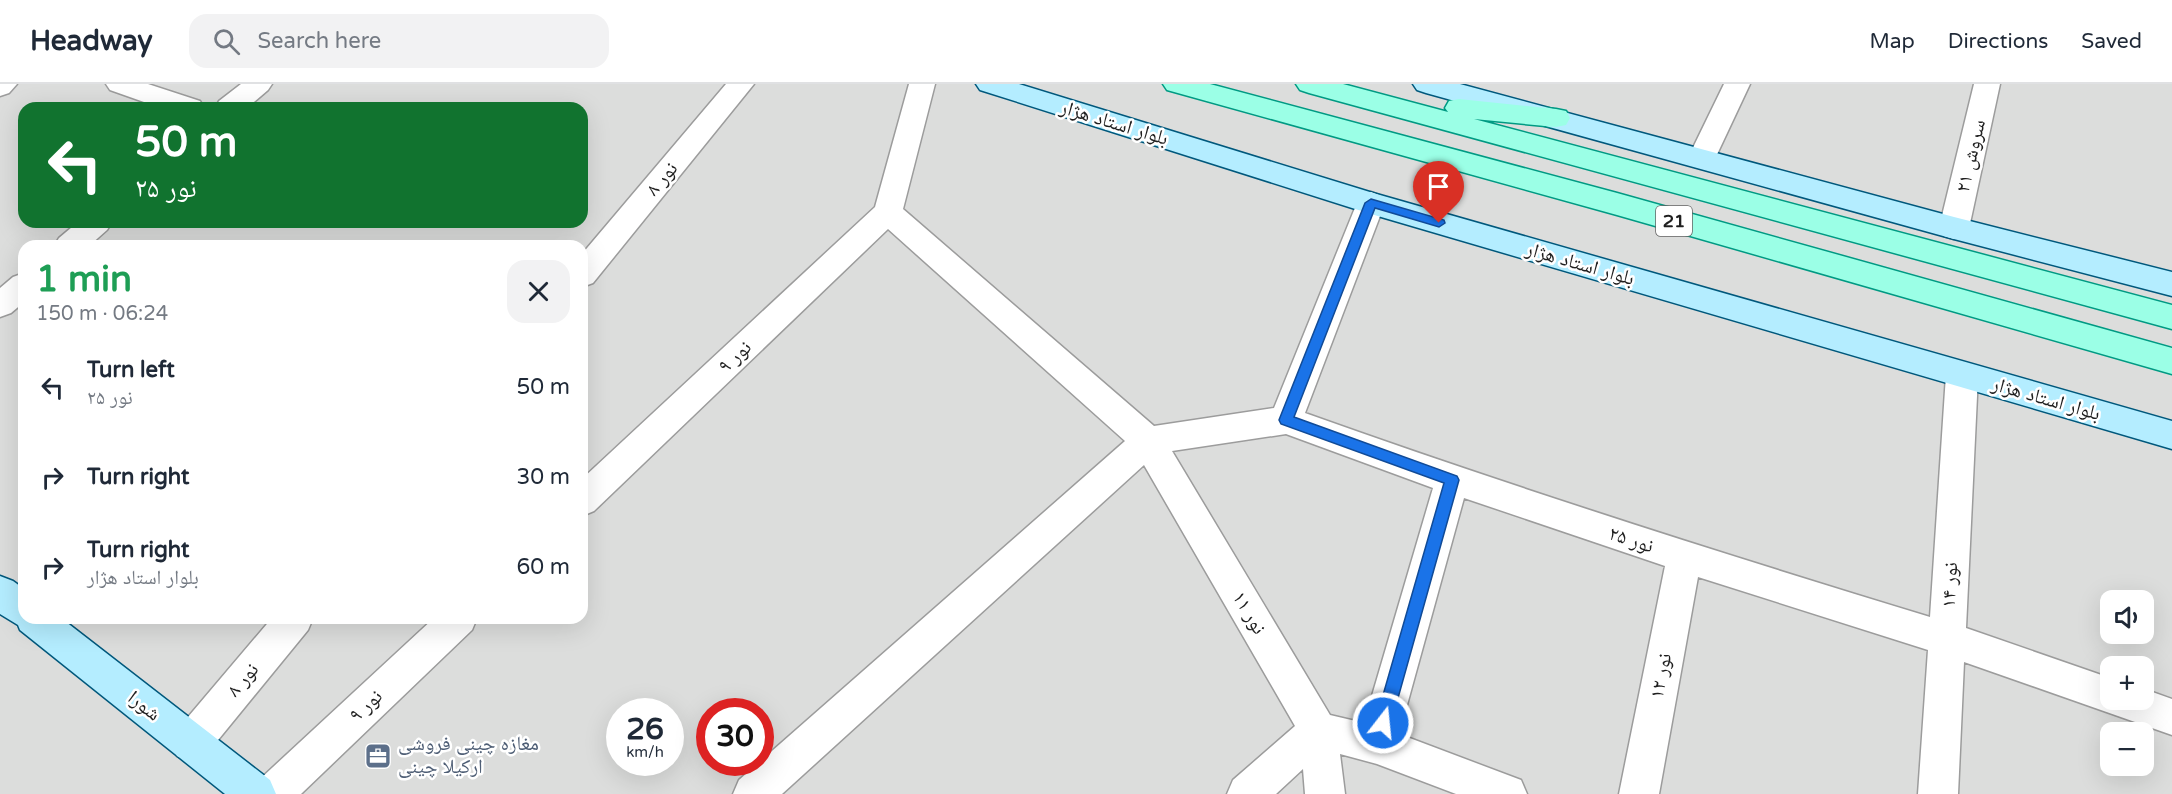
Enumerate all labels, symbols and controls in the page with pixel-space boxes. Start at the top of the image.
search box [189,14,609,68]
text: Headway [30,24,153,58]
icon: search [210,25,243,58]
text: Search here [258,28,381,54]
text: Map [1869,29,1915,54]
text: Directions [1948,29,2048,54]
text: Saved [2081,29,2142,54]
street label: بلوار استاد هژار [1056,95,1171,151]
text: 50 m [135,117,237,168]
street label: سروش ۲۱ [1951,117,1991,195]
icon: left [36,126,114,204]
street label: نور ۸ [641,157,683,201]
pin [1413,161,1464,223]
icon: arrive [1422,170,1455,203]
text: نور ۲۵ [135,172,197,205]
road number: 21 [1656,206,1692,236]
street label: بلوار استاد هژار [1522,237,1637,291]
text: 1 min [36,258,132,301]
button: close [507,260,570,323]
text: 150 m · 06:24 [36,302,168,326]
street label: نور ۹ [713,336,757,378]
text: Turn left [87,357,175,383]
icon: left [36,371,69,404]
street label: بلوار استاد هژار [1988,372,2103,426]
text: 50 m [516,374,570,400]
text: نور ۲۵ [87,386,133,410]
icon: right [36,461,69,494]
text: Turn right [87,464,189,490]
text: 30 m [516,464,570,490]
street label: نور ۲۵ [1606,522,1656,558]
text: Turn right [87,537,189,563]
icon: right [36,551,69,584]
text: 60 m [516,554,570,580]
street label: نور ۱۴ [1937,562,1963,608]
text: بلوار استاد هژار [87,566,199,590]
street label: نور ۱۱ [1227,587,1271,639]
map controls [2100,590,2154,776]
button: sound [2100,590,2154,644]
street label: نور ۱۲ [1645,651,1677,701]
button: + [2100,656,2154,710]
street label: نور ۸ [222,658,264,702]
street label: نور ۹ [344,685,388,727]
street label: شورا [123,686,165,726]
position arrow [1351,691,1415,755]
speed limit sign: 30 [696,698,774,776]
text: 26 [626,711,664,748]
button: − [2100,722,2154,776]
place label: مغازه چینی فروشی ارکیلا چینی [398,732,539,779]
office icon: مغازه چینی فروشی ارکیلا چینی [363,741,393,771]
text: km/h [626,743,664,761]

